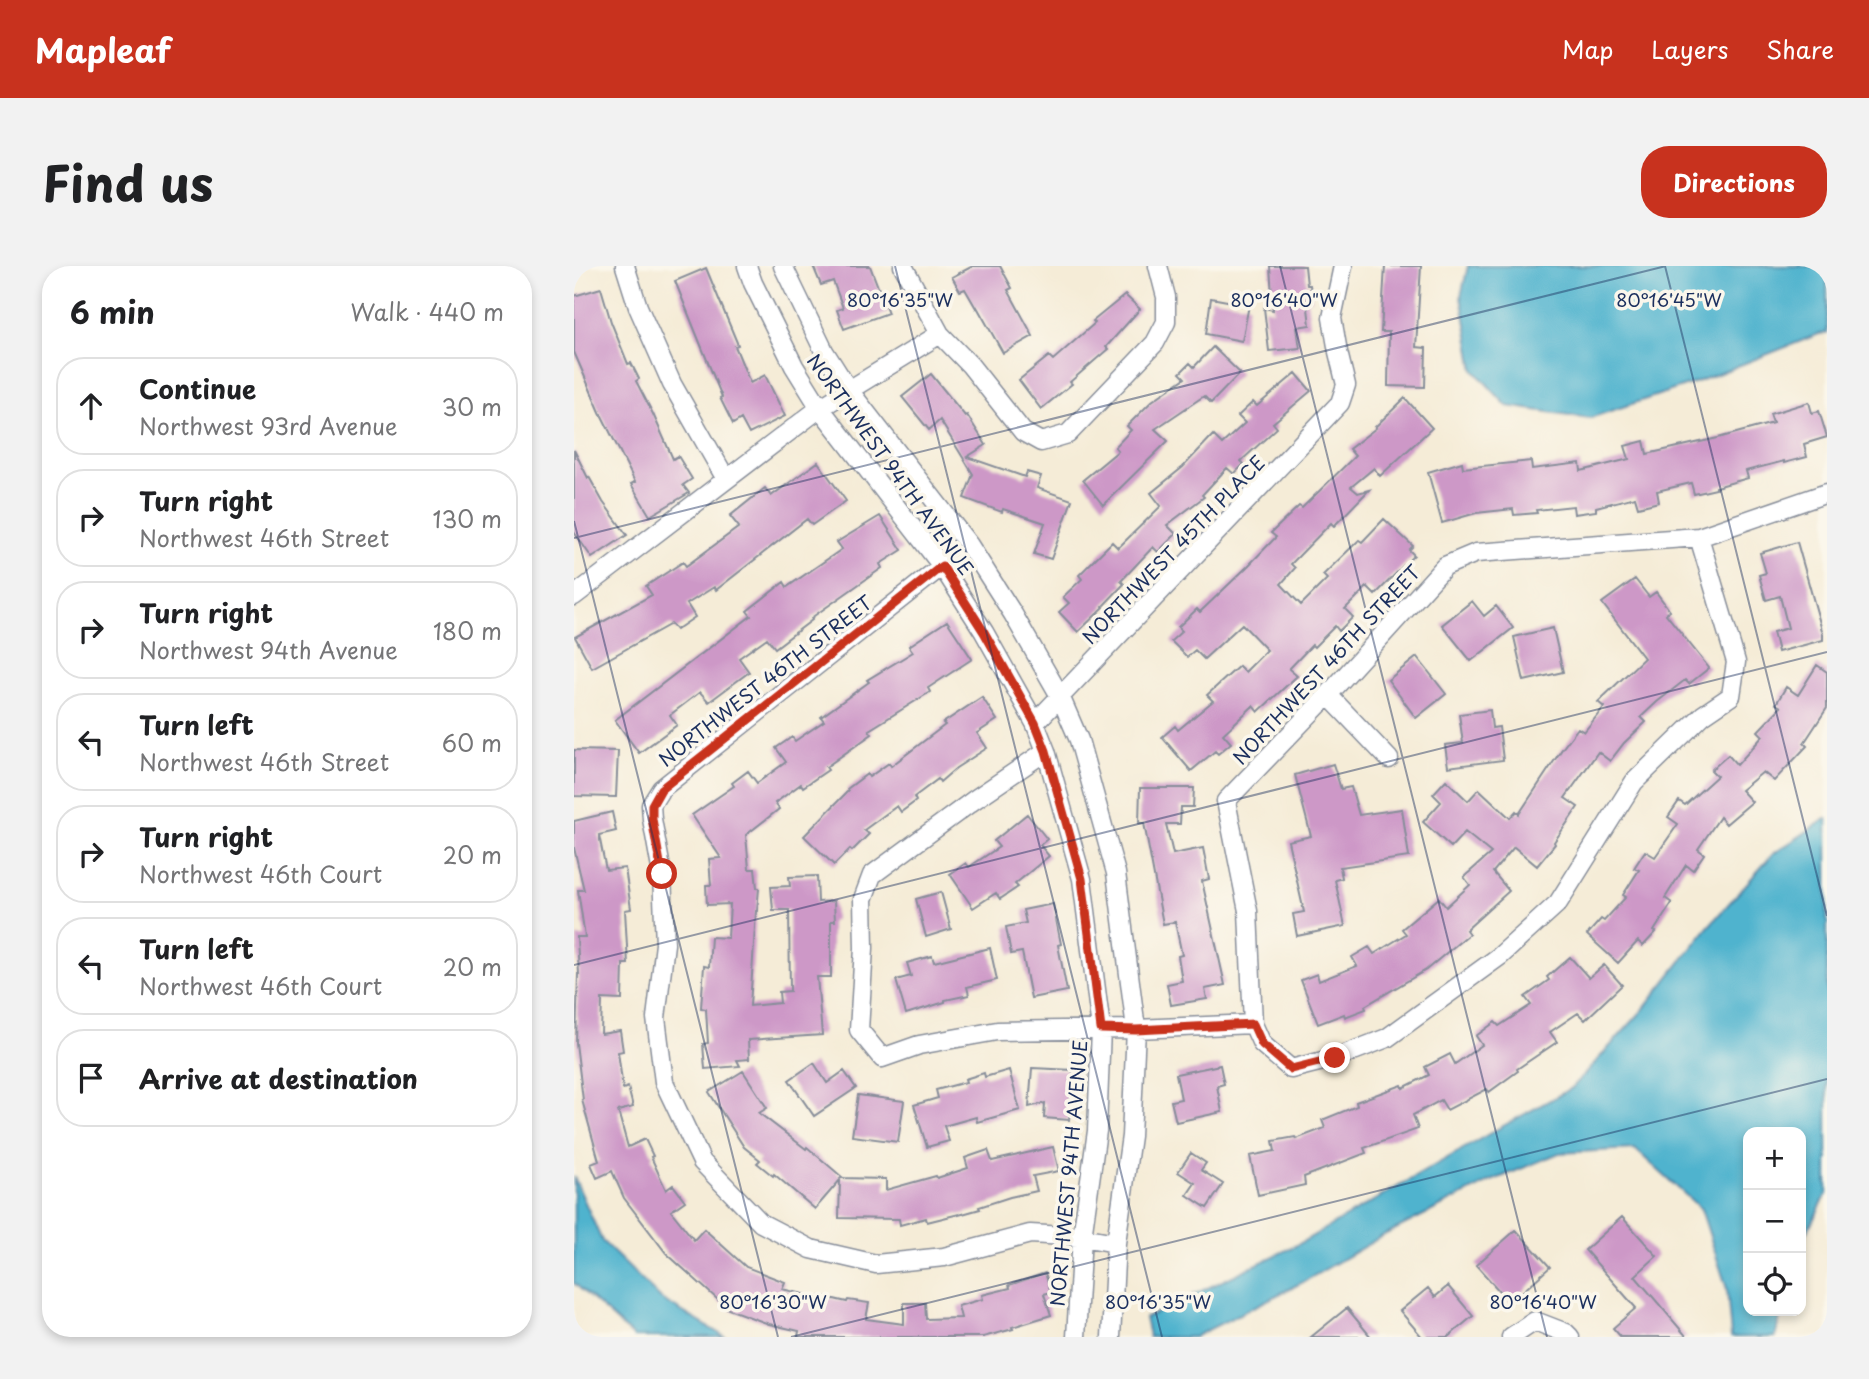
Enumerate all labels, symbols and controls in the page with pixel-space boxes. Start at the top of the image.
text: Mapleaf [35,24,171,74]
text: Map [1562,31,1613,67]
text: Layers [1651,31,1728,67]
text: Share [1766,31,1834,67]
text: Find us [42,145,213,219]
button: Directions [1641,146,1827,218]
text: 80°16'35"W [847,286,953,313]
text: 80°16'40"W [1230,286,1338,313]
text: 80°16'45"W [1616,286,1722,313]
text: 6 min [70,289,155,334]
text: Walk · 440 m [351,294,504,329]
street label: NORTHWEST 94TH AVENUE [801,348,981,580]
text: Continue [139,369,256,408]
icon: ahead [72,387,110,425]
text: 30 m [441,389,502,424]
text: Northwest 93rd Avenue [139,408,398,443]
street label: NORTHWEST 45TH PLACE [1075,448,1271,650]
text: Turn right [139,481,273,520]
icon: right [72,499,110,537]
text: 130 m [432,501,502,536]
text: Northwest 46th Street [139,520,389,555]
street label: NORTHWEST 46TH STREET [1226,558,1426,770]
street label: NORTHWEST 46TH STREET [652,588,878,772]
text: Turn right [139,593,273,632]
icon: right [72,611,110,649]
text: 180 m [433,613,502,648]
text: Northwest 94th Avenue [139,632,398,667]
text: Turn left [139,705,254,744]
icon: left [72,723,110,761]
text: 60 m [442,725,502,760]
text: Northwest 46th Street [139,744,389,779]
text: Turn right [139,817,273,856]
icon: right [72,835,110,873]
text: 20 m [443,837,502,872]
text: Northwest 46th Court [139,856,382,891]
route start [646,858,677,889]
text: Turn left [139,929,254,968]
icon: left [72,947,110,985]
text: 20 m [443,949,502,984]
text: Northwest 46th Court [139,968,382,1003]
street label: NORTHWEST 94TH AVENUE [1042,1039,1094,1307]
route end [1319,1042,1350,1073]
icon: arrive [72,1059,110,1097]
text: Arrive at destination [139,1059,418,1098]
map controls [1743,1127,1806,1316]
button: + [1743,1127,1806,1190]
button: − [1743,1190,1806,1253]
button: locate [1743,1253,1806,1316]
text: 80°16'30"W [719,1288,827,1315]
text: 80°16'35"W [1105,1288,1211,1315]
text: 80°16'40"W [1489,1288,1597,1315]

